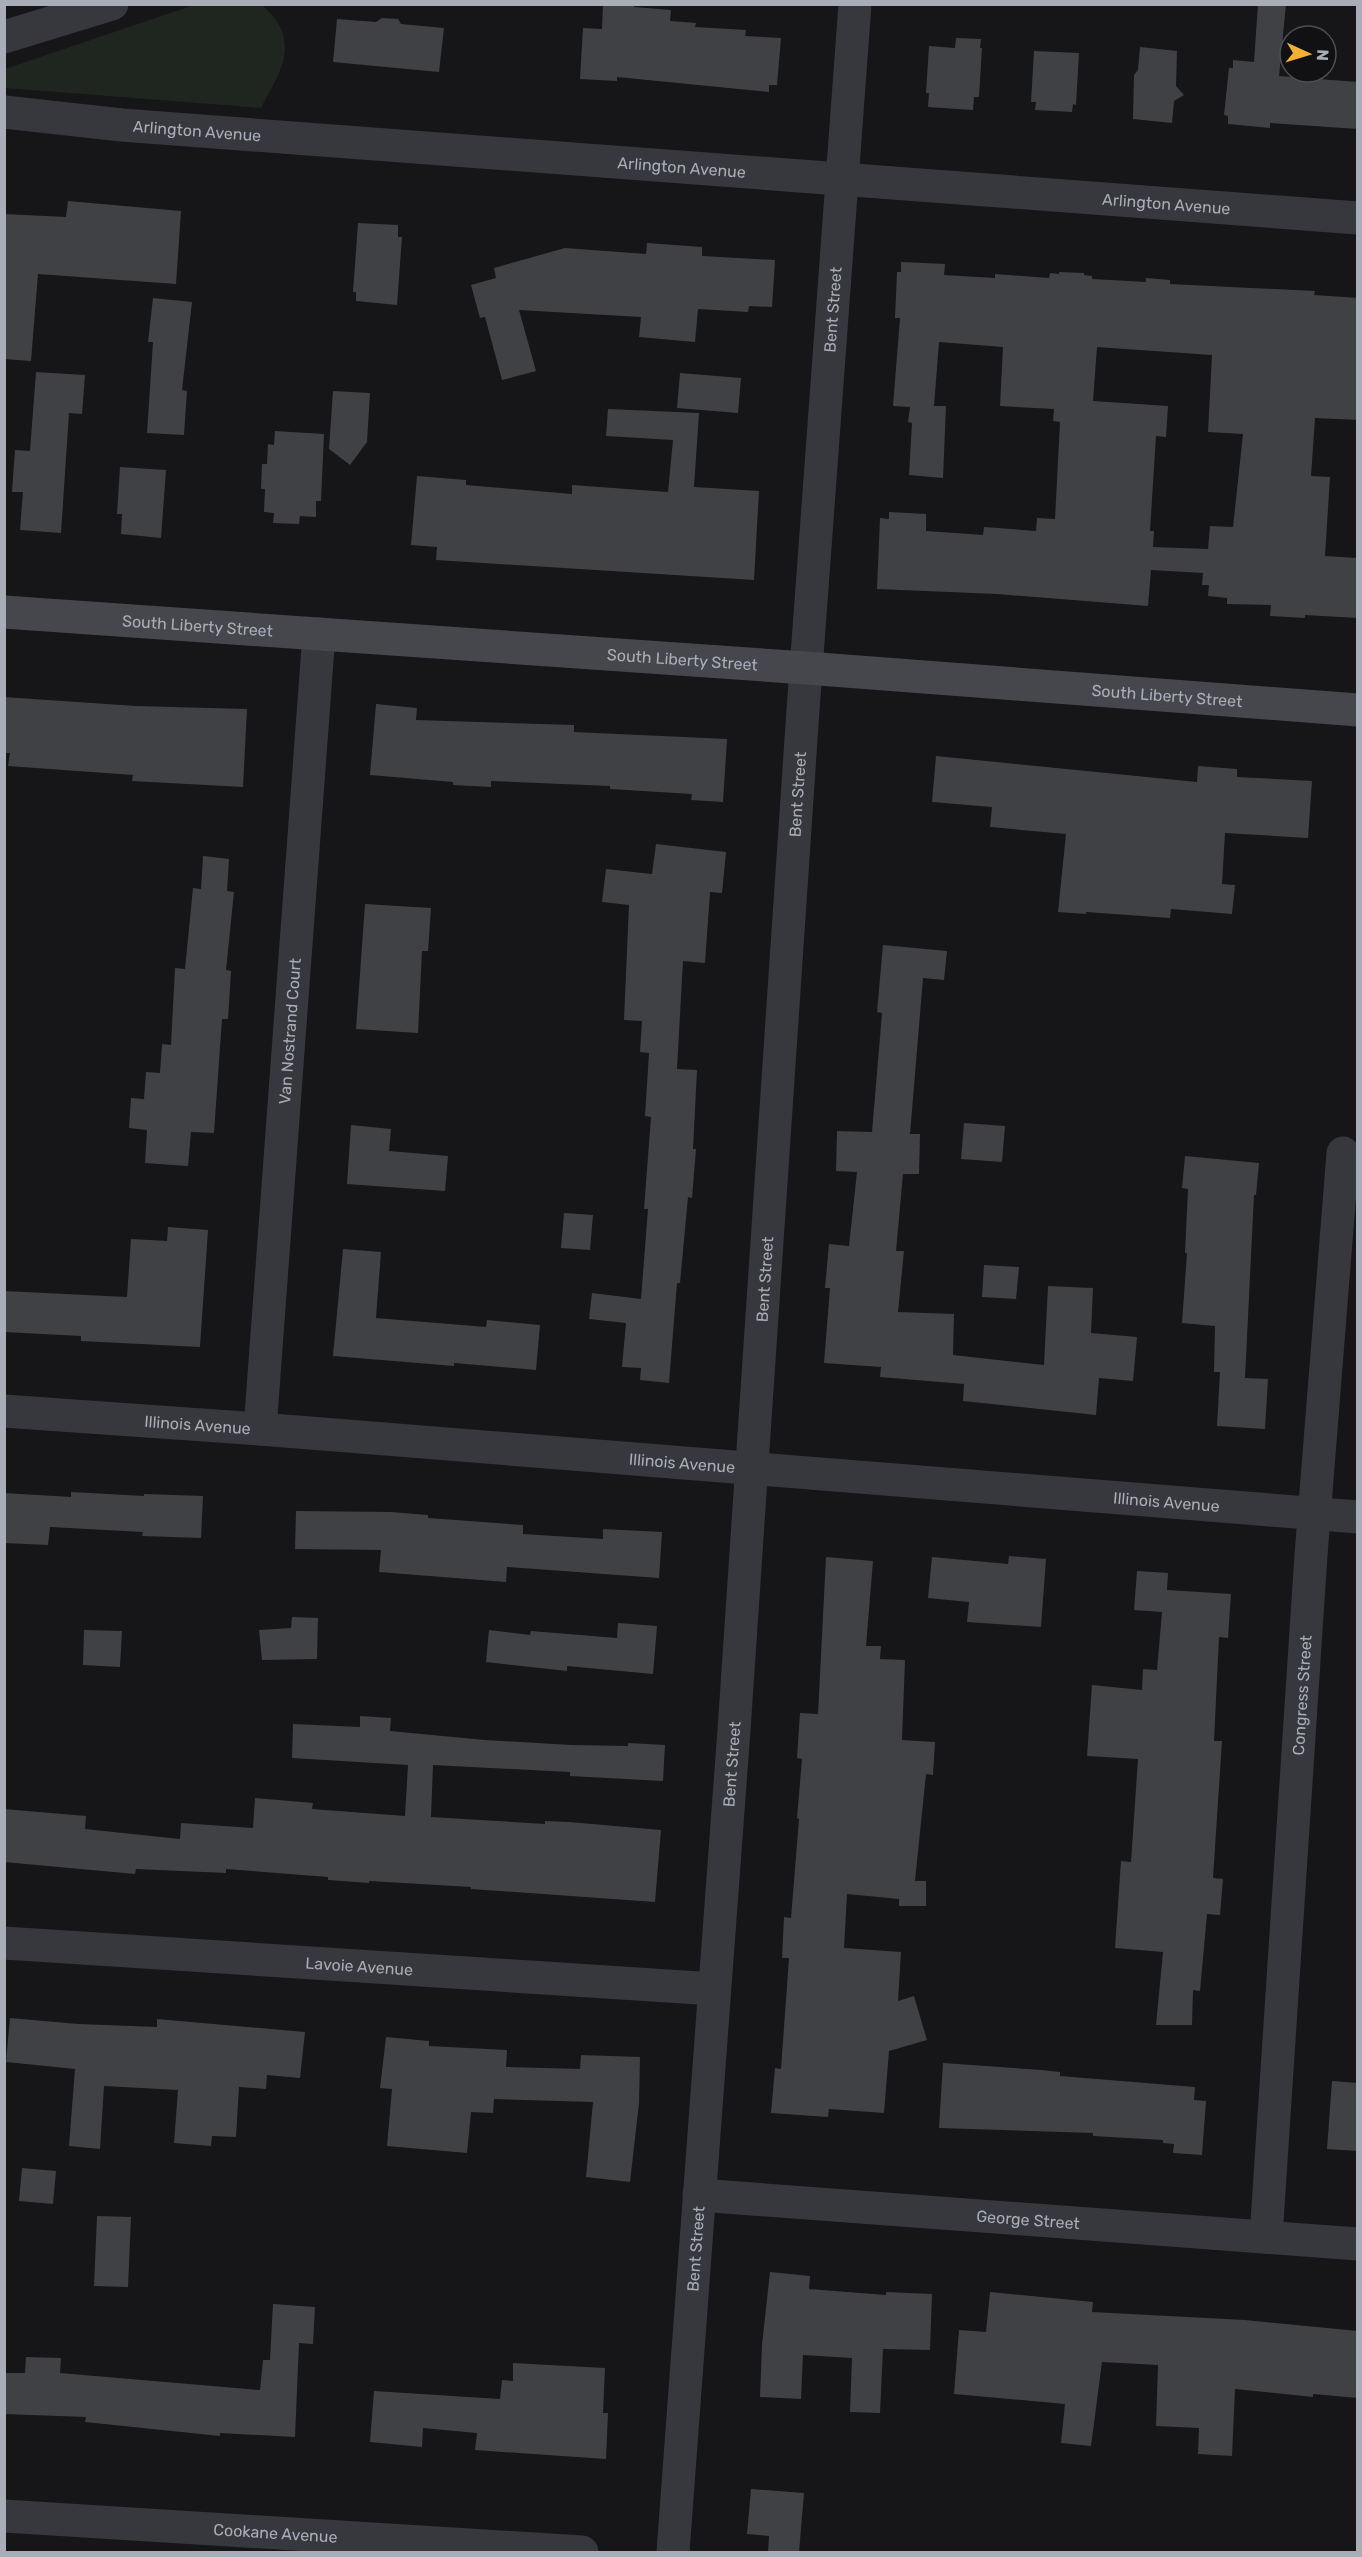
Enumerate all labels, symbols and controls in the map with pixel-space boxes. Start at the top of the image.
north arrow [1278,24,1338,84]
text: N [1313,49,1332,61]
street label: Arlington Avenue [132,116,262,145]
street label: Arlington Avenue [617,153,747,181]
street label: Arlington Avenue [1101,189,1231,218]
street label: Bent Street [820,266,845,353]
street label: South Liberty Street [121,611,274,640]
street label: South Liberty Street [606,645,758,674]
street label: South Liberty Street [1091,680,1243,711]
street label: Bent Street [785,751,810,838]
street label: Van Nostrand Court [275,957,304,1105]
street label: Bent Street [752,1236,777,1323]
street label: Illinois Avenue [144,1411,251,1438]
street label: Illinois Avenue [628,1449,736,1477]
street label: Illinois Avenue [1113,1488,1220,1515]
street label: Congress Street [1288,1634,1315,1756]
street label: Bent Street [719,1721,744,1808]
street label: Lavoie Avenue [305,1953,414,1979]
street label: Bent Street [683,2205,708,2292]
street label: George Street [976,2206,1081,2233]
street label: Cookane Avenue [213,2520,338,2546]

